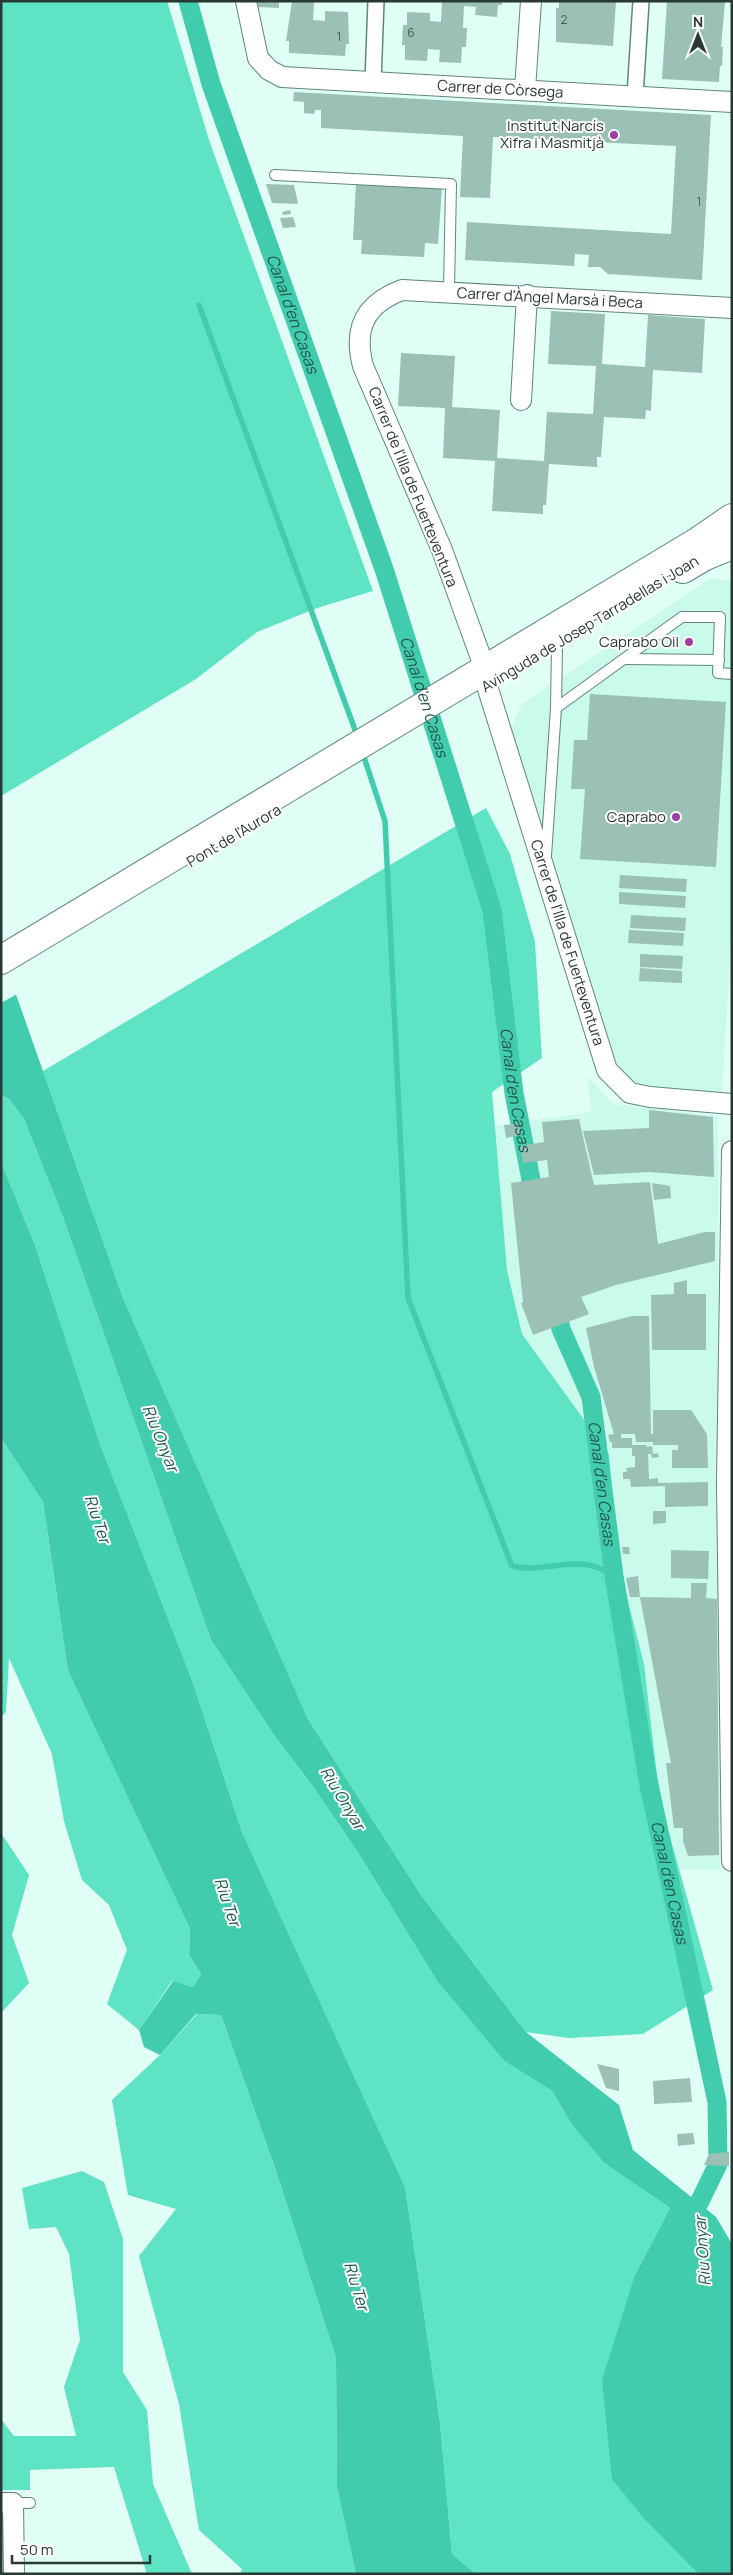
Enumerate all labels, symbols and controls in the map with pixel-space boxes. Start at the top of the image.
north arrow [673,10,723,60]
house number: 2 [561,11,568,28]
text: N [693,12,703,31]
house number: 6 [407,24,415,41]
house number: 1 [337,28,341,45]
street label: Carrer de Còrsega [437,75,564,103]
place label: Institut Narcís Xifra i Masmitjà [500,115,604,153]
marker: Institut Narcís Xifra i Masmitjà [608,129,620,141]
house number: 1 [697,193,701,210]
water label: Canal d'en Casas [262,251,325,378]
street label: Carrer d'Àngel Marsà i Beca [456,282,643,313]
street label: Carrer de l'Illa de Fuerteventura [364,384,463,590]
street label: Avinguda de Josep Tarradellas i Joan [477,550,702,697]
place label: Caprabo Oil [599,631,679,652]
water label: Canal d'en Casas [395,634,454,761]
marker: Caprabo Oil [683,636,695,648]
street label: Pont de l'Aurora [183,799,285,872]
place label: Caprabo [607,806,666,827]
marker: Caprabo [670,811,682,823]
street label: Carrer de l'Illa de Fuerteventura [526,837,610,1048]
water label: Canal d'en Casas [495,1026,537,1155]
water label: Riu Onyar [138,1401,185,1477]
water label: Canal d'en Casas [583,1420,621,1549]
water label: Riu Ter [79,1492,117,1548]
water label: Riu Onyar [316,1762,372,1836]
water label: Canal d'en Casas [646,1819,694,1948]
water label: Riu Ter [209,1875,247,1931]
water label: Riu Onyar [688,2213,715,2287]
water label: Riu Ter [339,2259,375,2315]
scale bar [12,2532,150,2564]
text: 50 m [20,2539,54,2560]

